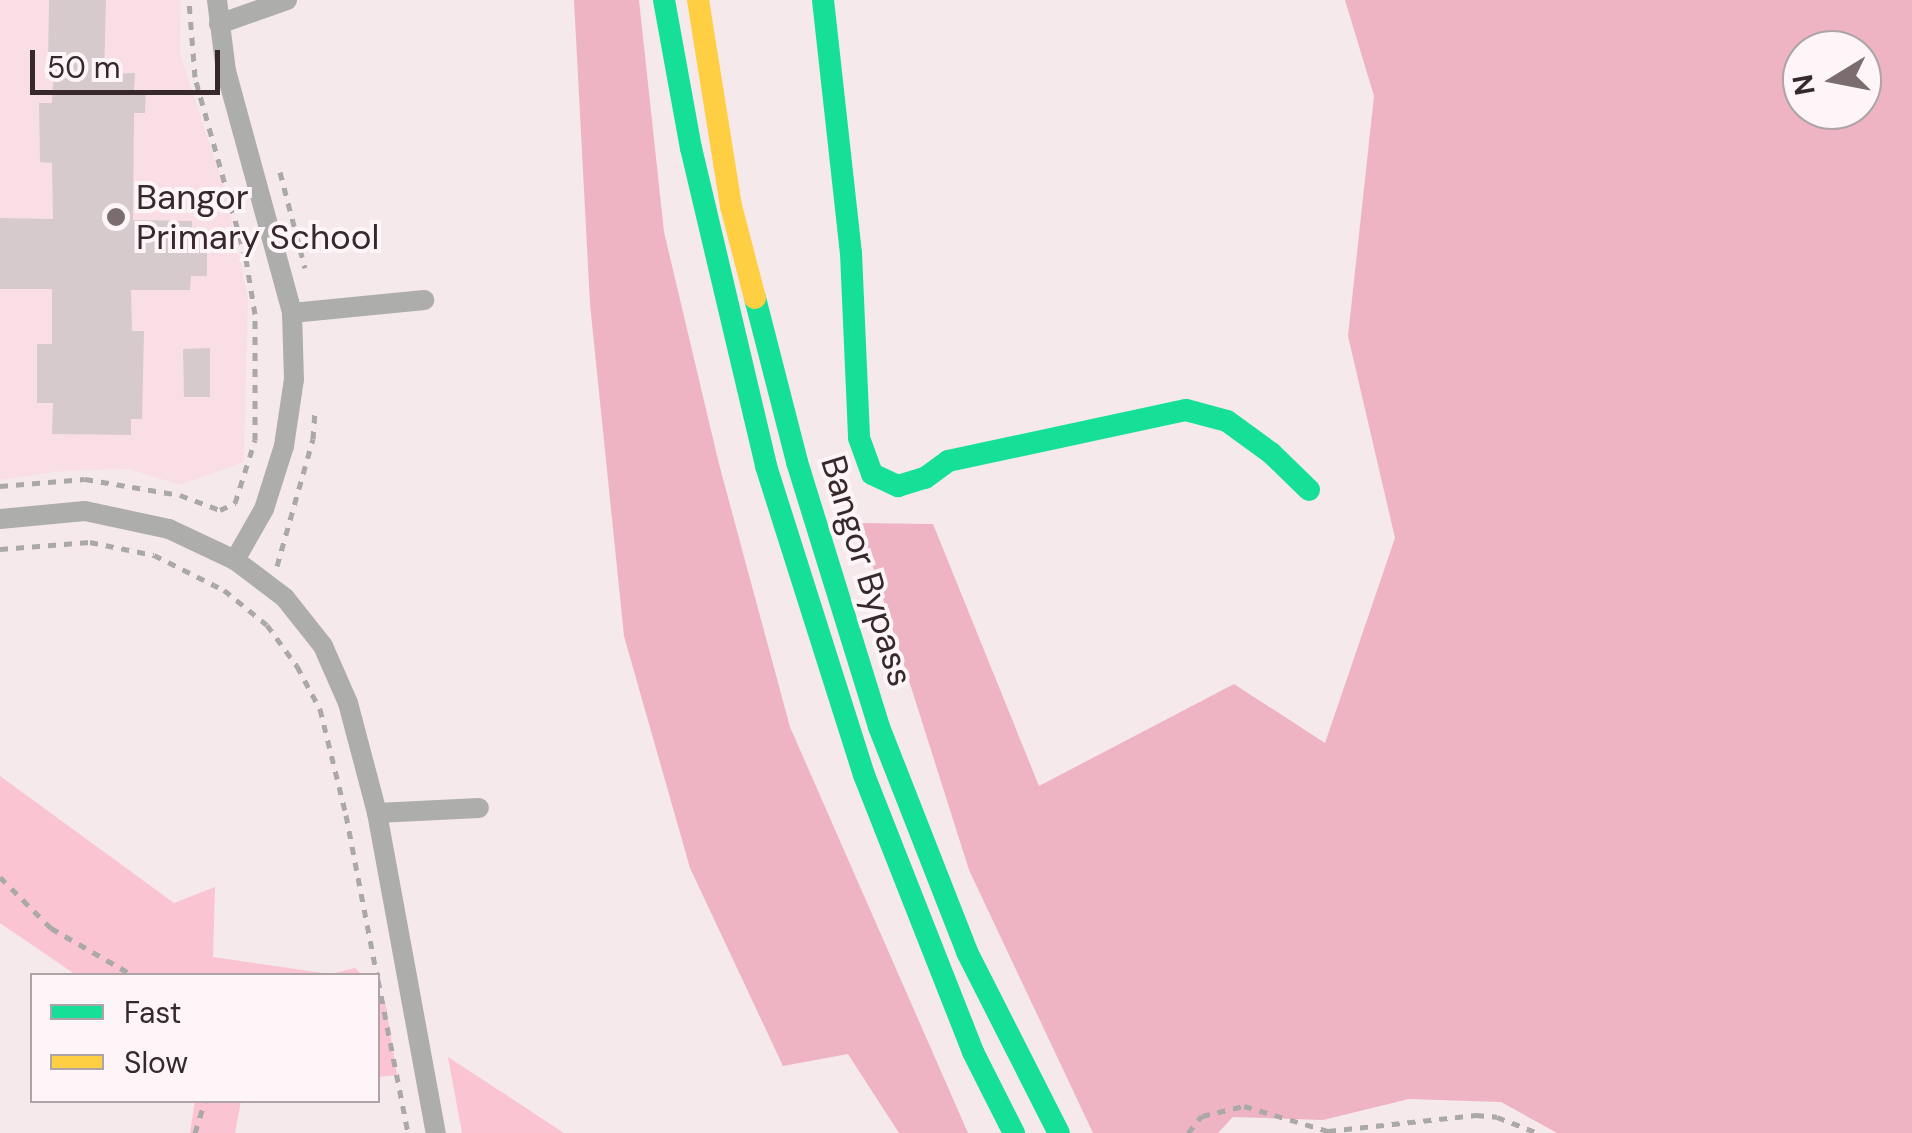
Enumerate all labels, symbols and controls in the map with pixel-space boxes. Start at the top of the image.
scale bar [35,30,225,92]
north arrow [1782,30,1882,130]
text: 50 m [47,48,121,87]
text: N [1784,72,1824,98]
place label: Bangor Primary School [136,176,379,258]
marker: Bangor Primary School [105,206,127,228]
street label: Bangor Bypass [812,451,922,691]
legend [30,973,380,1103]
text: Fast [124,993,182,1032]
text: Slow [124,1043,188,1082]

